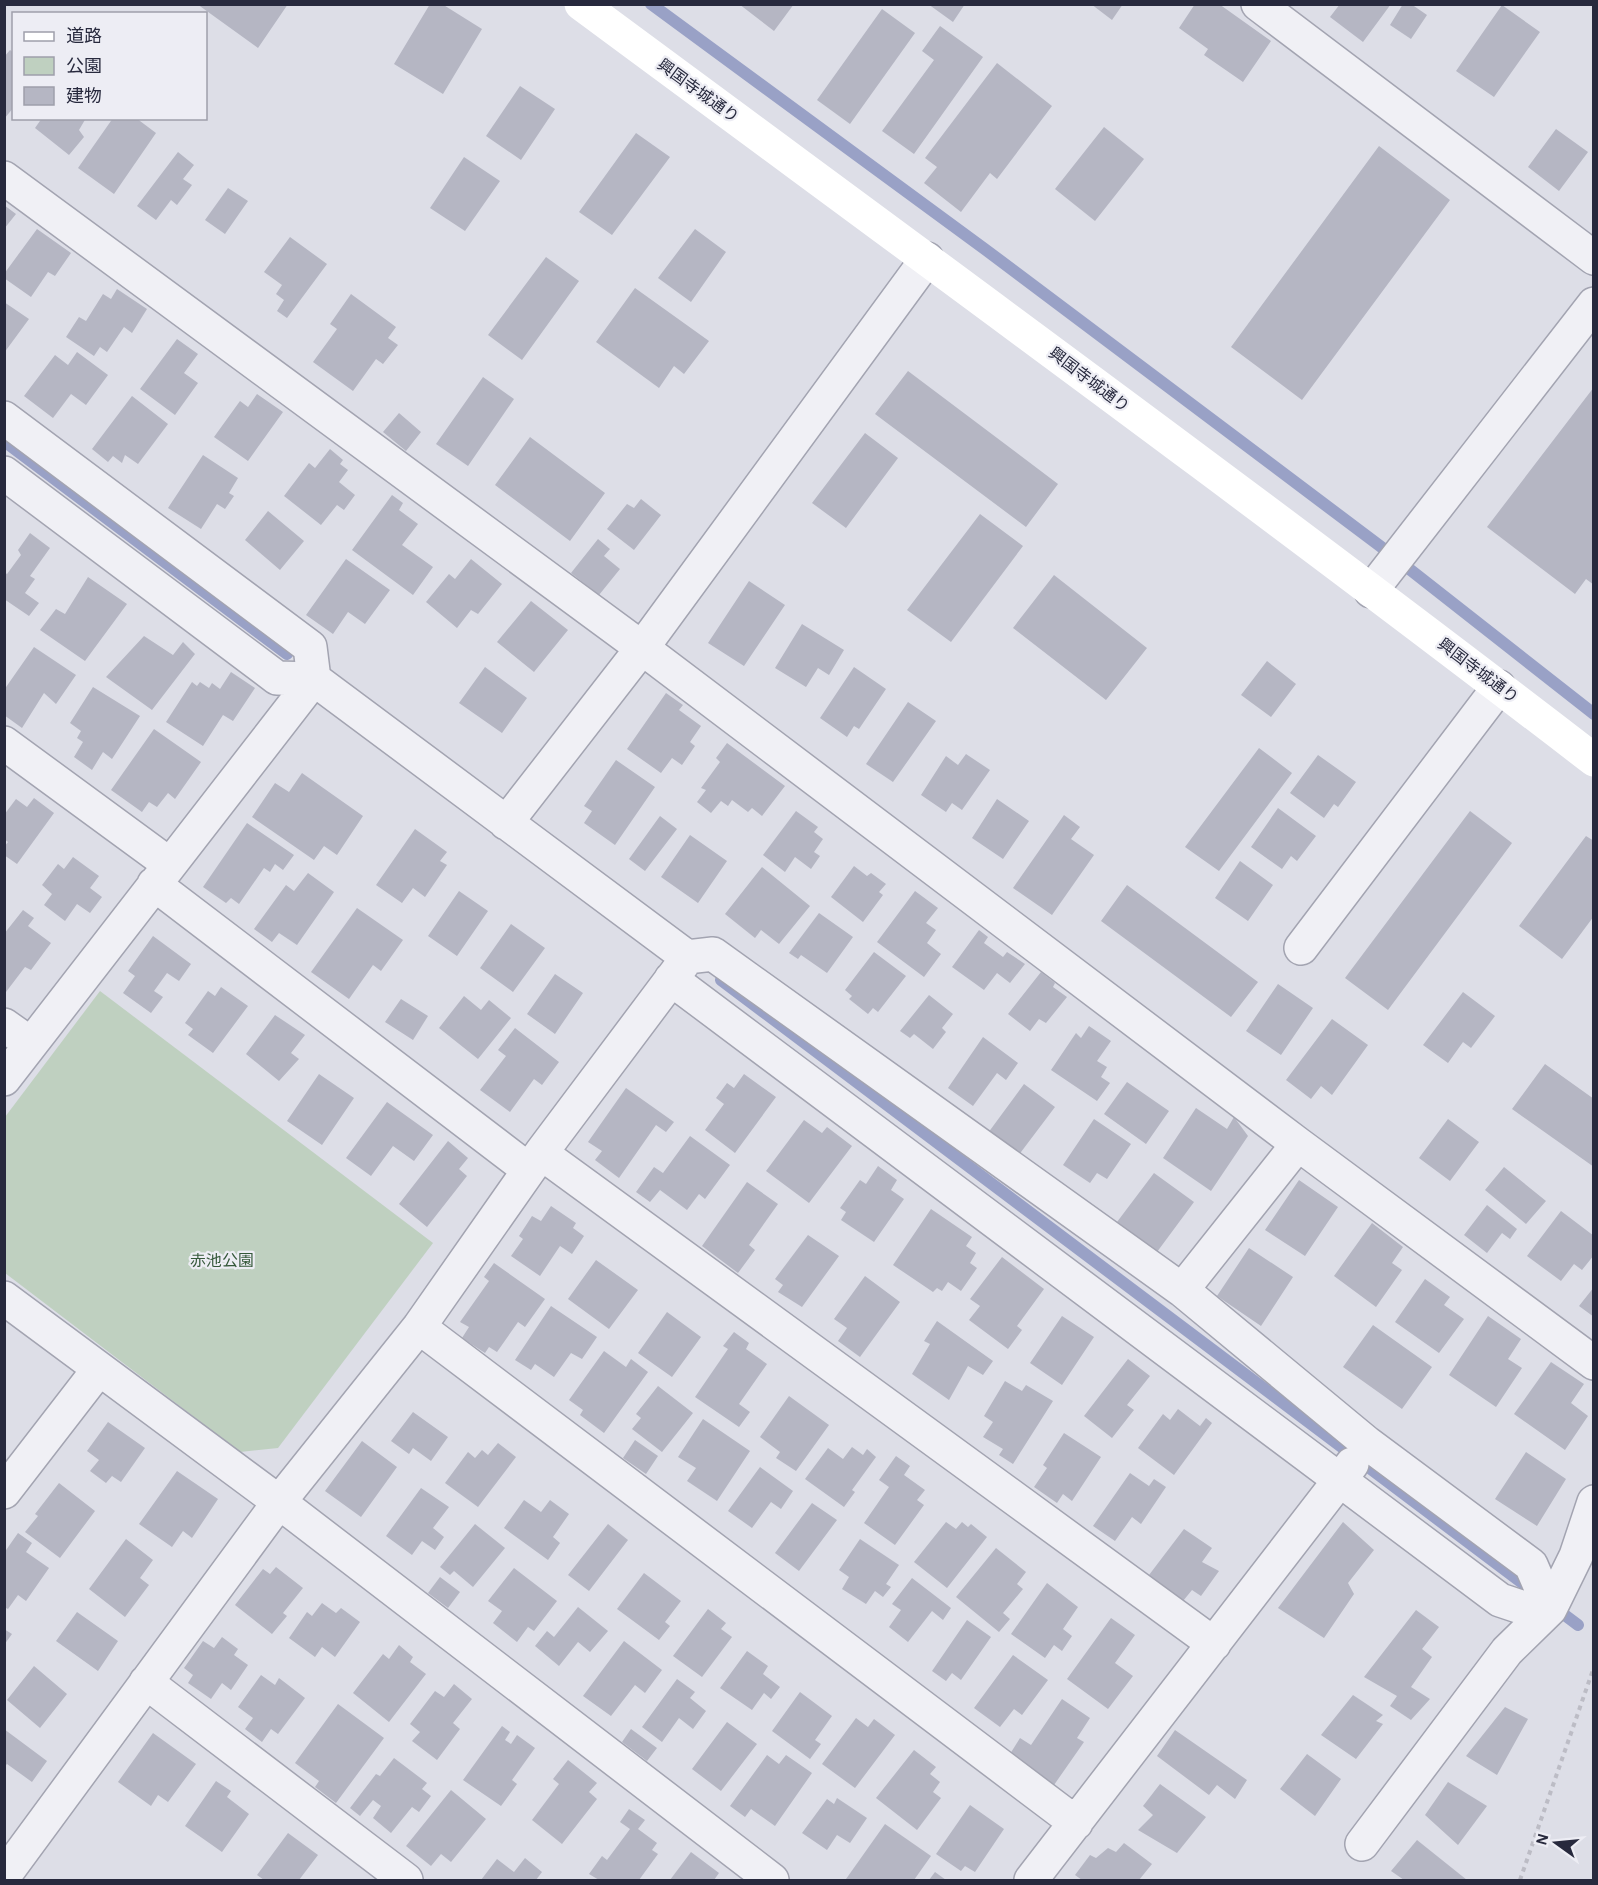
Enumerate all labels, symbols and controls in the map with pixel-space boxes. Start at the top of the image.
legend [12,12,207,120]
text: 道路 [66,26,102,46]
street label: 興国寺城通り [654,56,742,126]
text: 公園 [66,57,102,76]
text: 建物 [66,86,102,106]
street label: 興国寺城通り [1046,344,1133,415]
street label: 興国寺城通り [1435,635,1522,706]
park label: 赤池公園 [190,1252,254,1269]
north arrow [1526,1813,1586,1873]
text: N [1533,1832,1552,1847]

